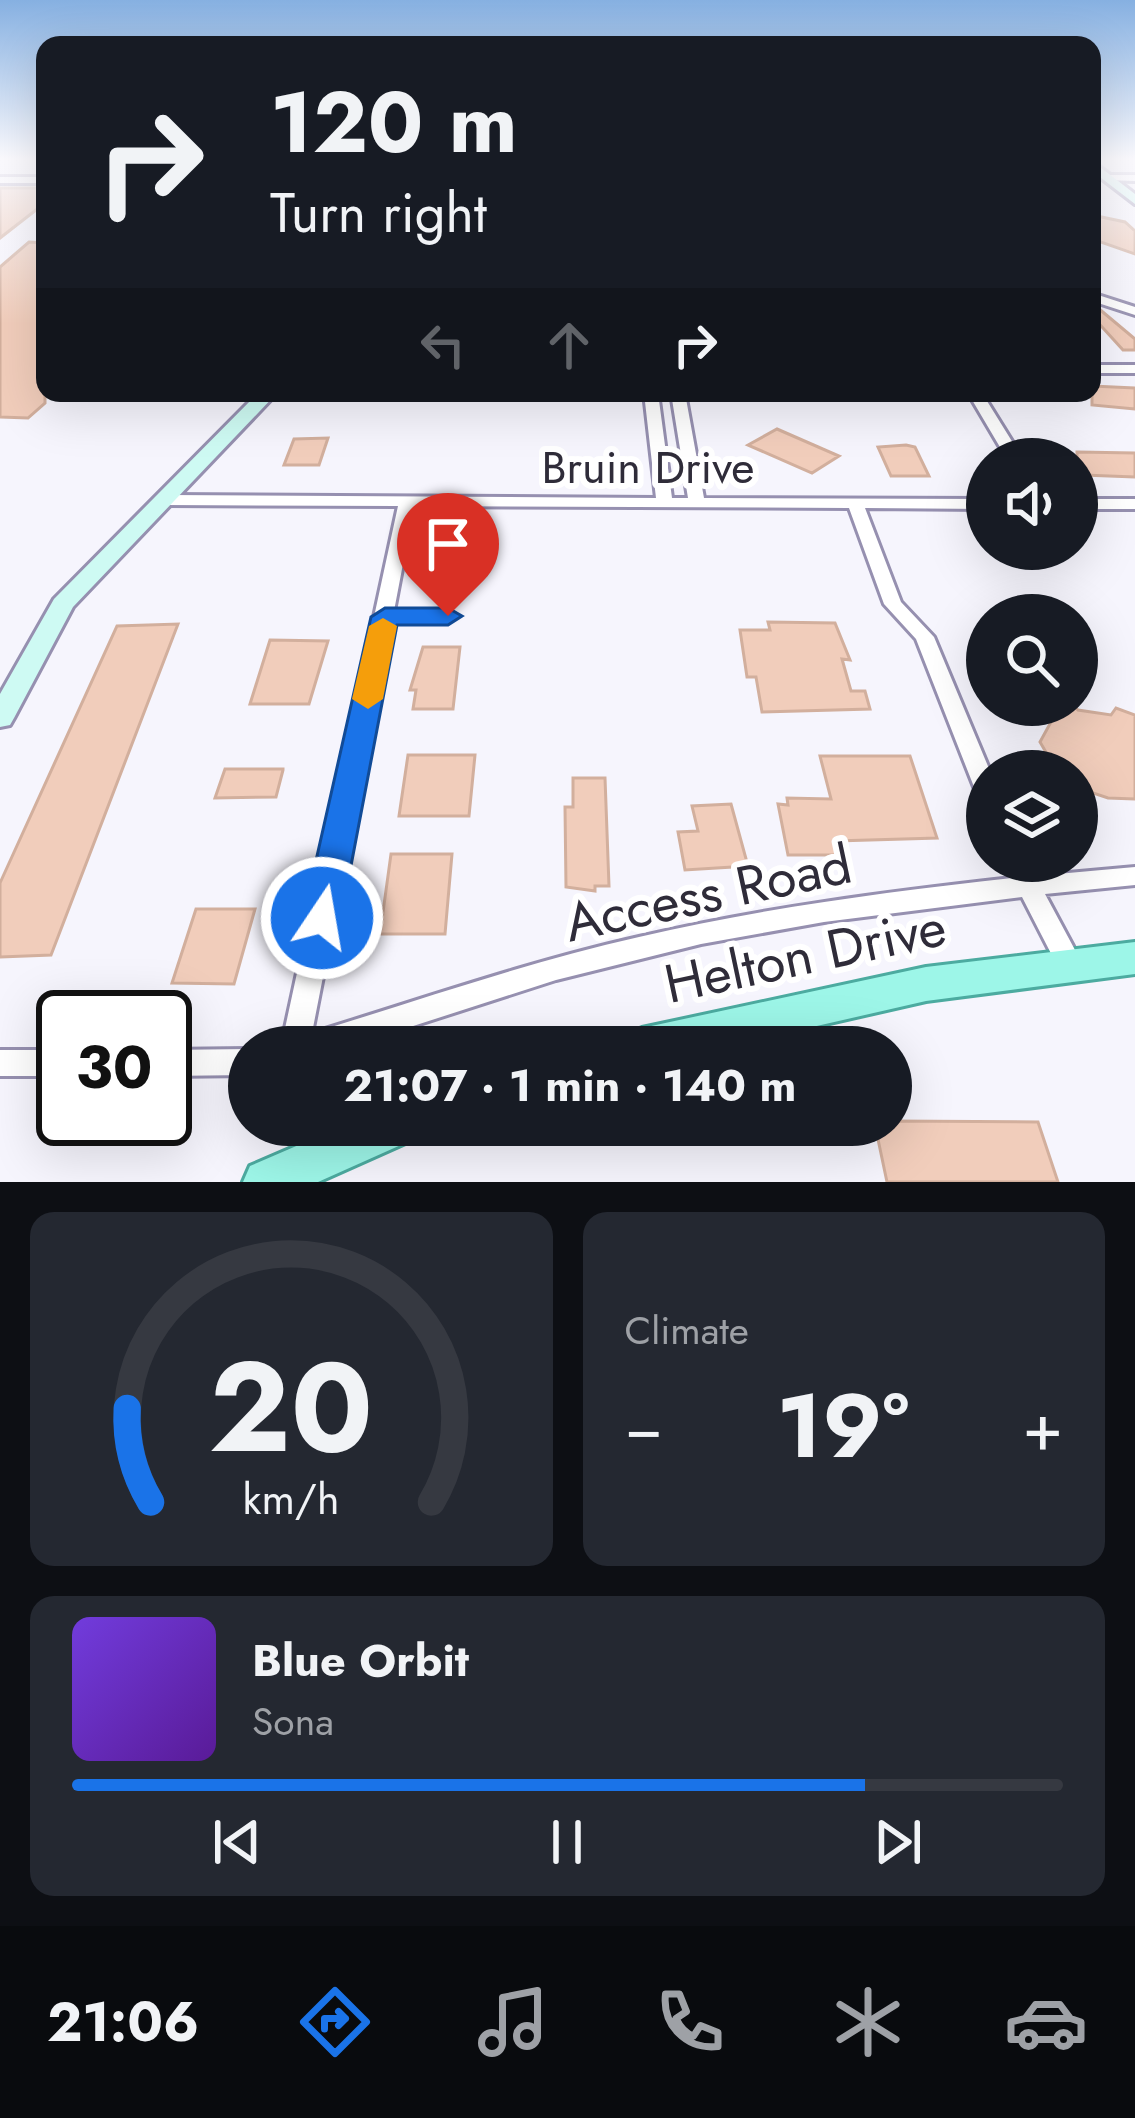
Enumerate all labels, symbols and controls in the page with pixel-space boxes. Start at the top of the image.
text: 120 m [270,62,518,184]
icon: right [72,84,228,240]
text: Turn right [270,174,487,252]
icon: left [410,312,476,378]
icon: ahead [536,312,602,378]
icon: right [662,312,728,378]
street label: Bruin Drive [541,435,755,500]
map controls [966,438,1098,882]
button: sound [966,438,1098,570]
pin [397,493,499,616]
icon: arrive [415,511,481,577]
button: search [966,594,1098,726]
button: layers [966,750,1098,882]
street label: Access Road [557,825,859,961]
position arrow [259,855,385,981]
street label: Helton Drive [657,887,953,1023]
speed limit sign: 30 [36,990,192,1146]
text: 21:07 · 1 min · 140 m [344,1053,796,1118]
text: Climate [625,1302,749,1359]
text: 20 [209,1317,373,1498]
text: 19° [777,1361,909,1491]
text: − [625,1379,663,1475]
text: + [1022,1379,1063,1475]
text: km/h [243,1468,340,1530]
text: Blue Orbit [252,1628,469,1693]
text: Sona [252,1693,334,1750]
icon: previous [204,1809,270,1875]
icon: pause [534,1809,600,1875]
icon: next [865,1809,931,1875]
icon: directions [293,1980,377,2064]
icon: music [471,1980,555,2064]
icon: phone [648,1980,732,2064]
icon: climate [826,1980,910,2064]
icon: car [1004,1980,1088,2064]
text: 21:06 [47,1983,199,2061]

